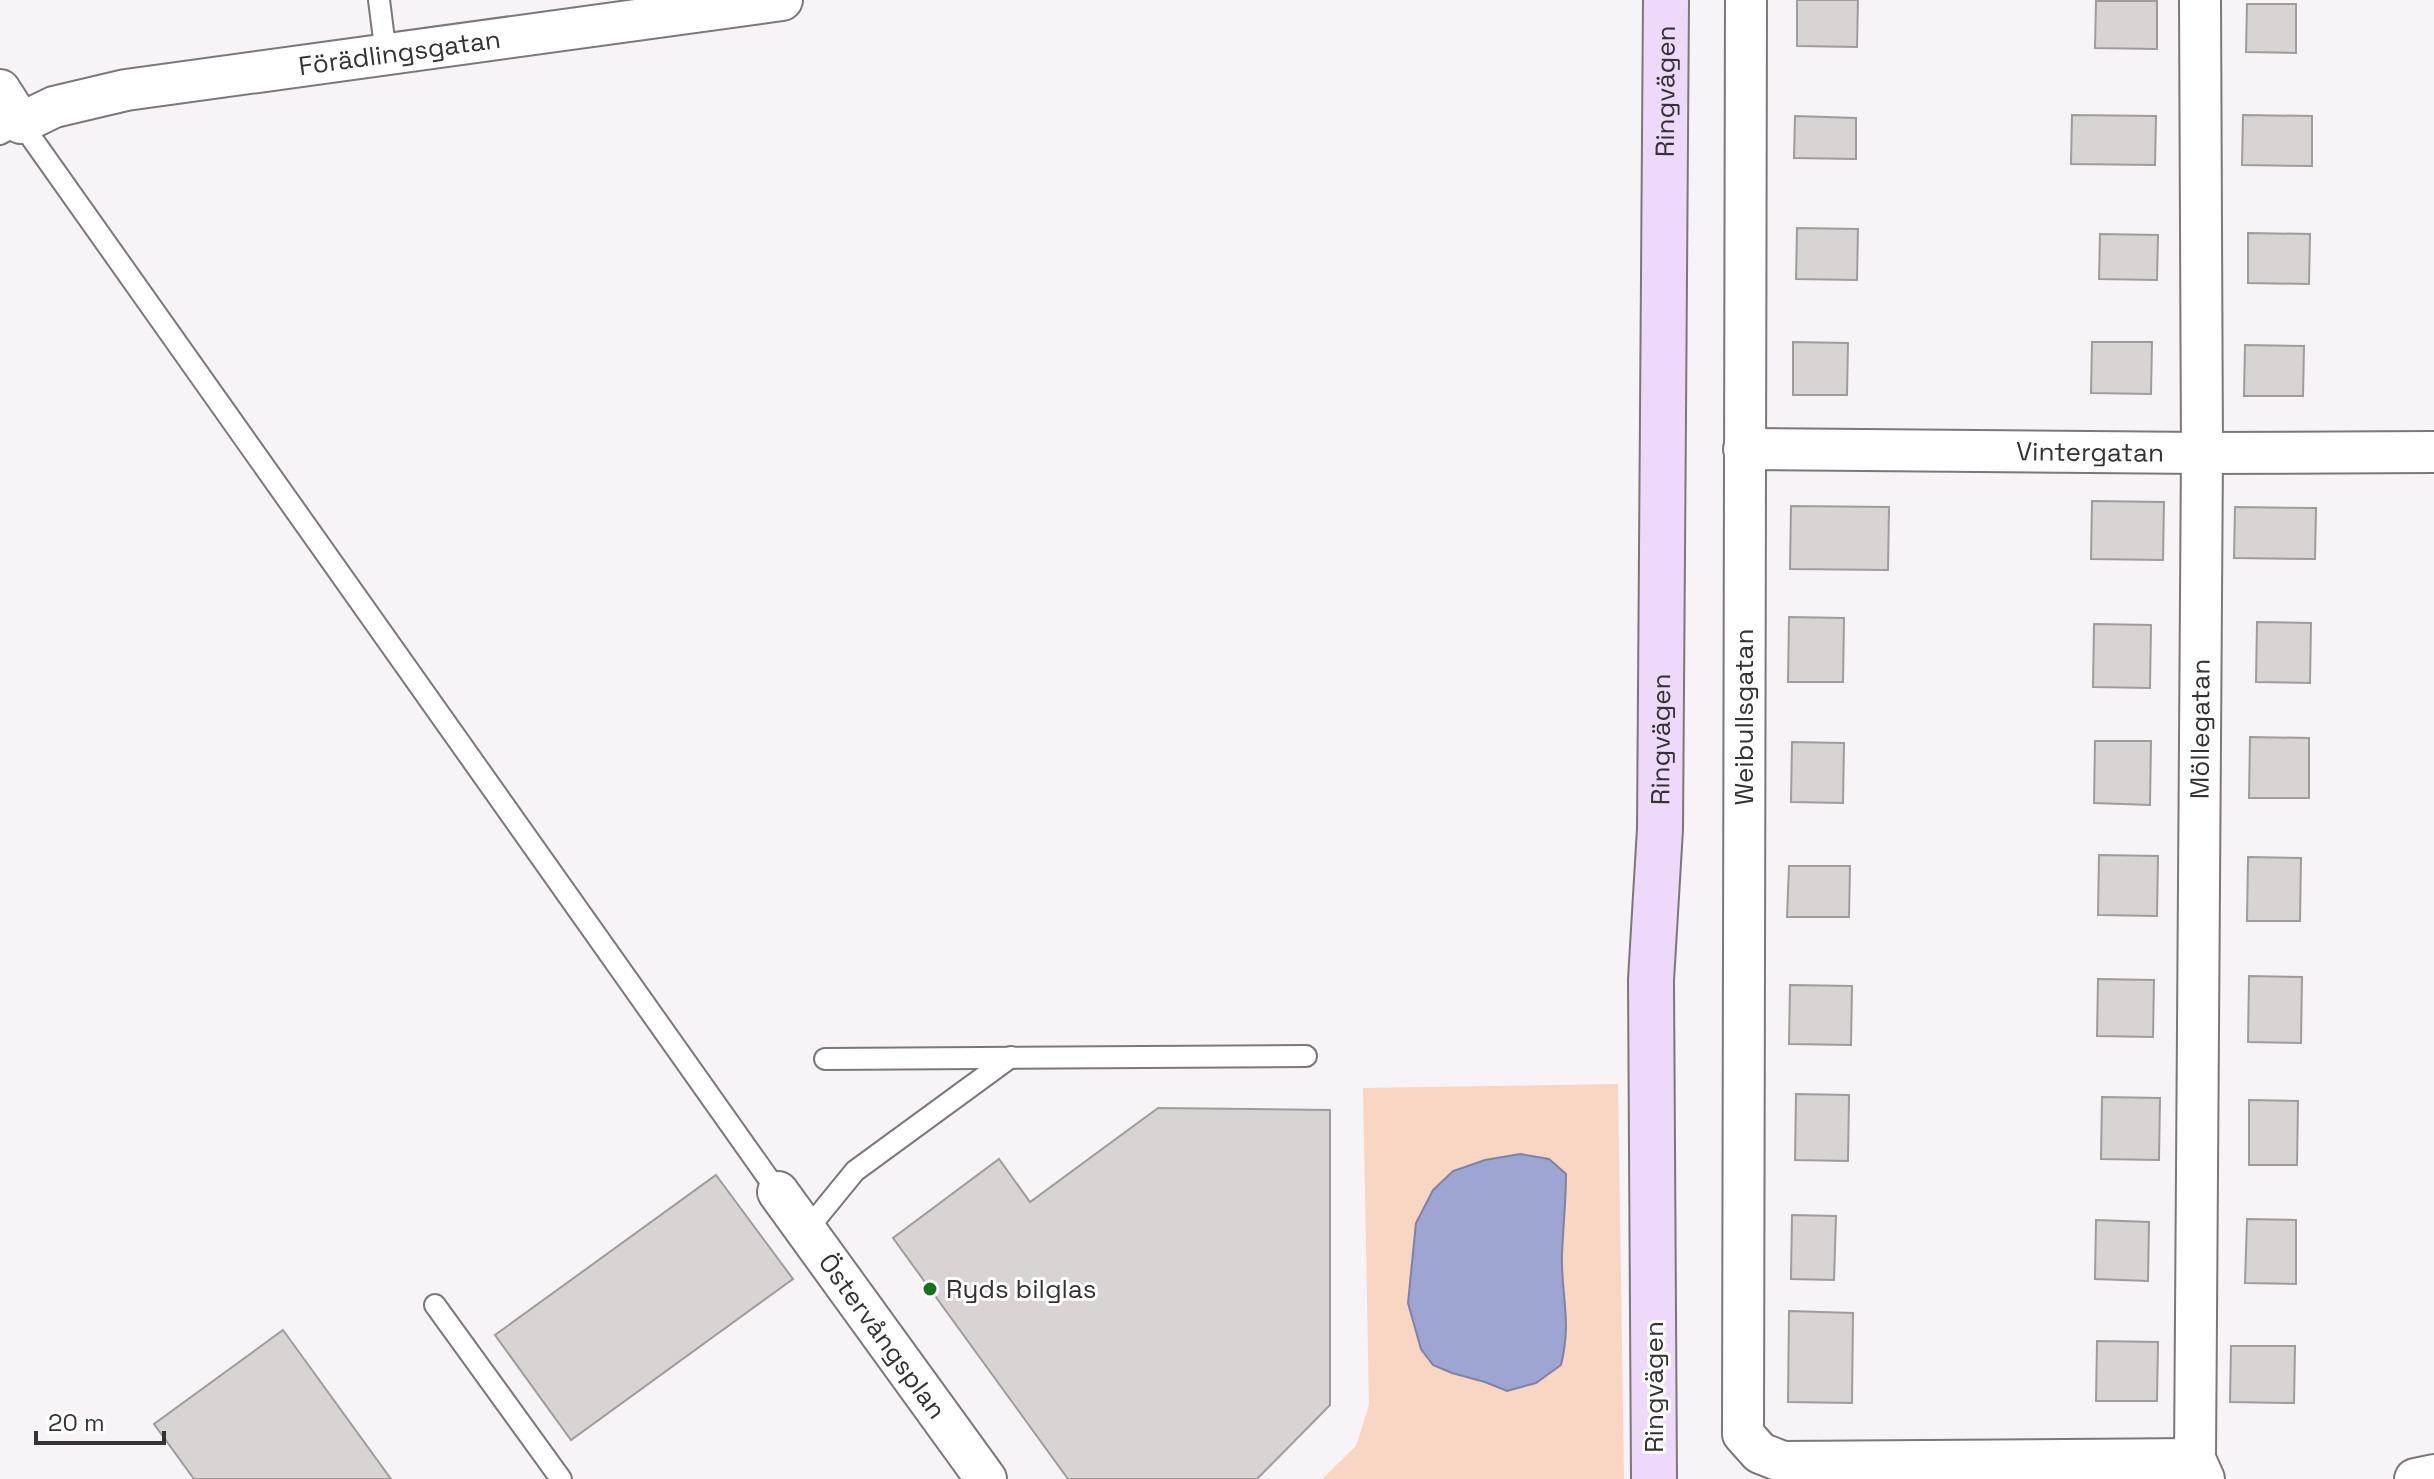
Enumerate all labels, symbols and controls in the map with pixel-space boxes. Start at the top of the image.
street label: Förädlingsgatan [297,22,503,83]
street label: Ringvägen [1648,25,1683,157]
street label: Vintergatan [2016,434,2164,470]
street label: Weibullsgatan [1727,629,1761,805]
street label: Möllegatan [2183,659,2218,799]
street label: Ringvägen [1643,673,1678,805]
street label: Östervångsplan [811,1247,954,1426]
place label: Ryds bilglas [946,1272,1097,1306]
marker: Ryds bilglas [921,1280,939,1298]
street label: Ringvägen [1637,1321,1671,1453]
scale bar [36,1395,164,1445]
text: 20 m [48,1407,105,1438]

